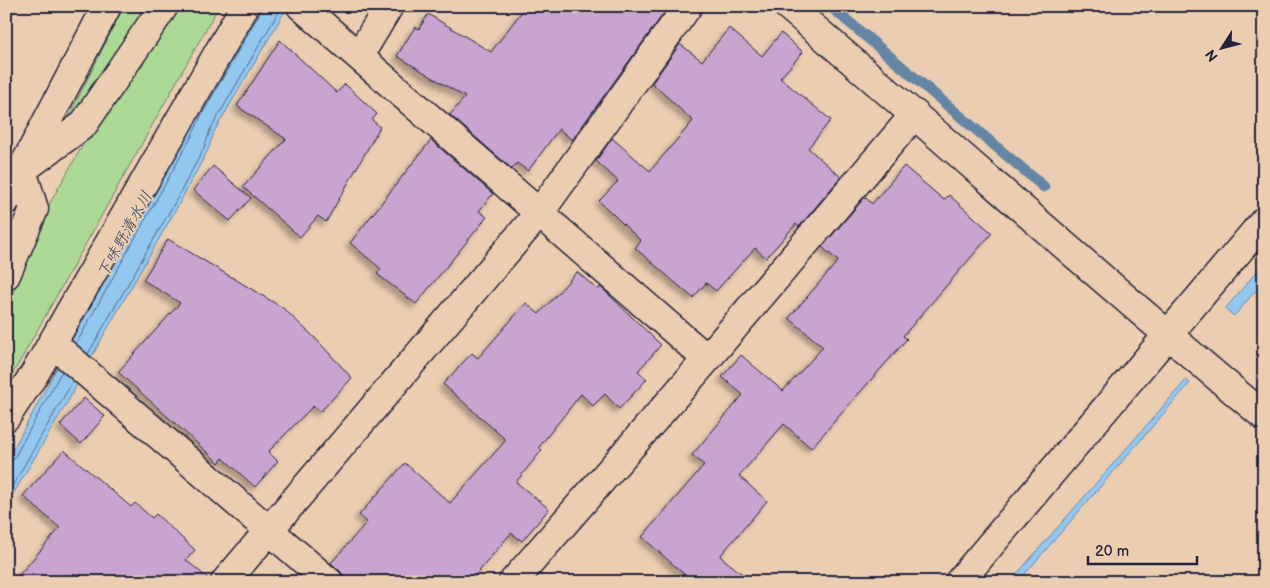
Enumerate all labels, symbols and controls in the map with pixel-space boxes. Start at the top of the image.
north arrow [1198,22,1248,72]
text: N [1202,46,1222,65]
water label: 下味野清水川 [94,188,157,281]
scale bar [1088,533,1196,565]
text: 20 m [1095,542,1129,561]

